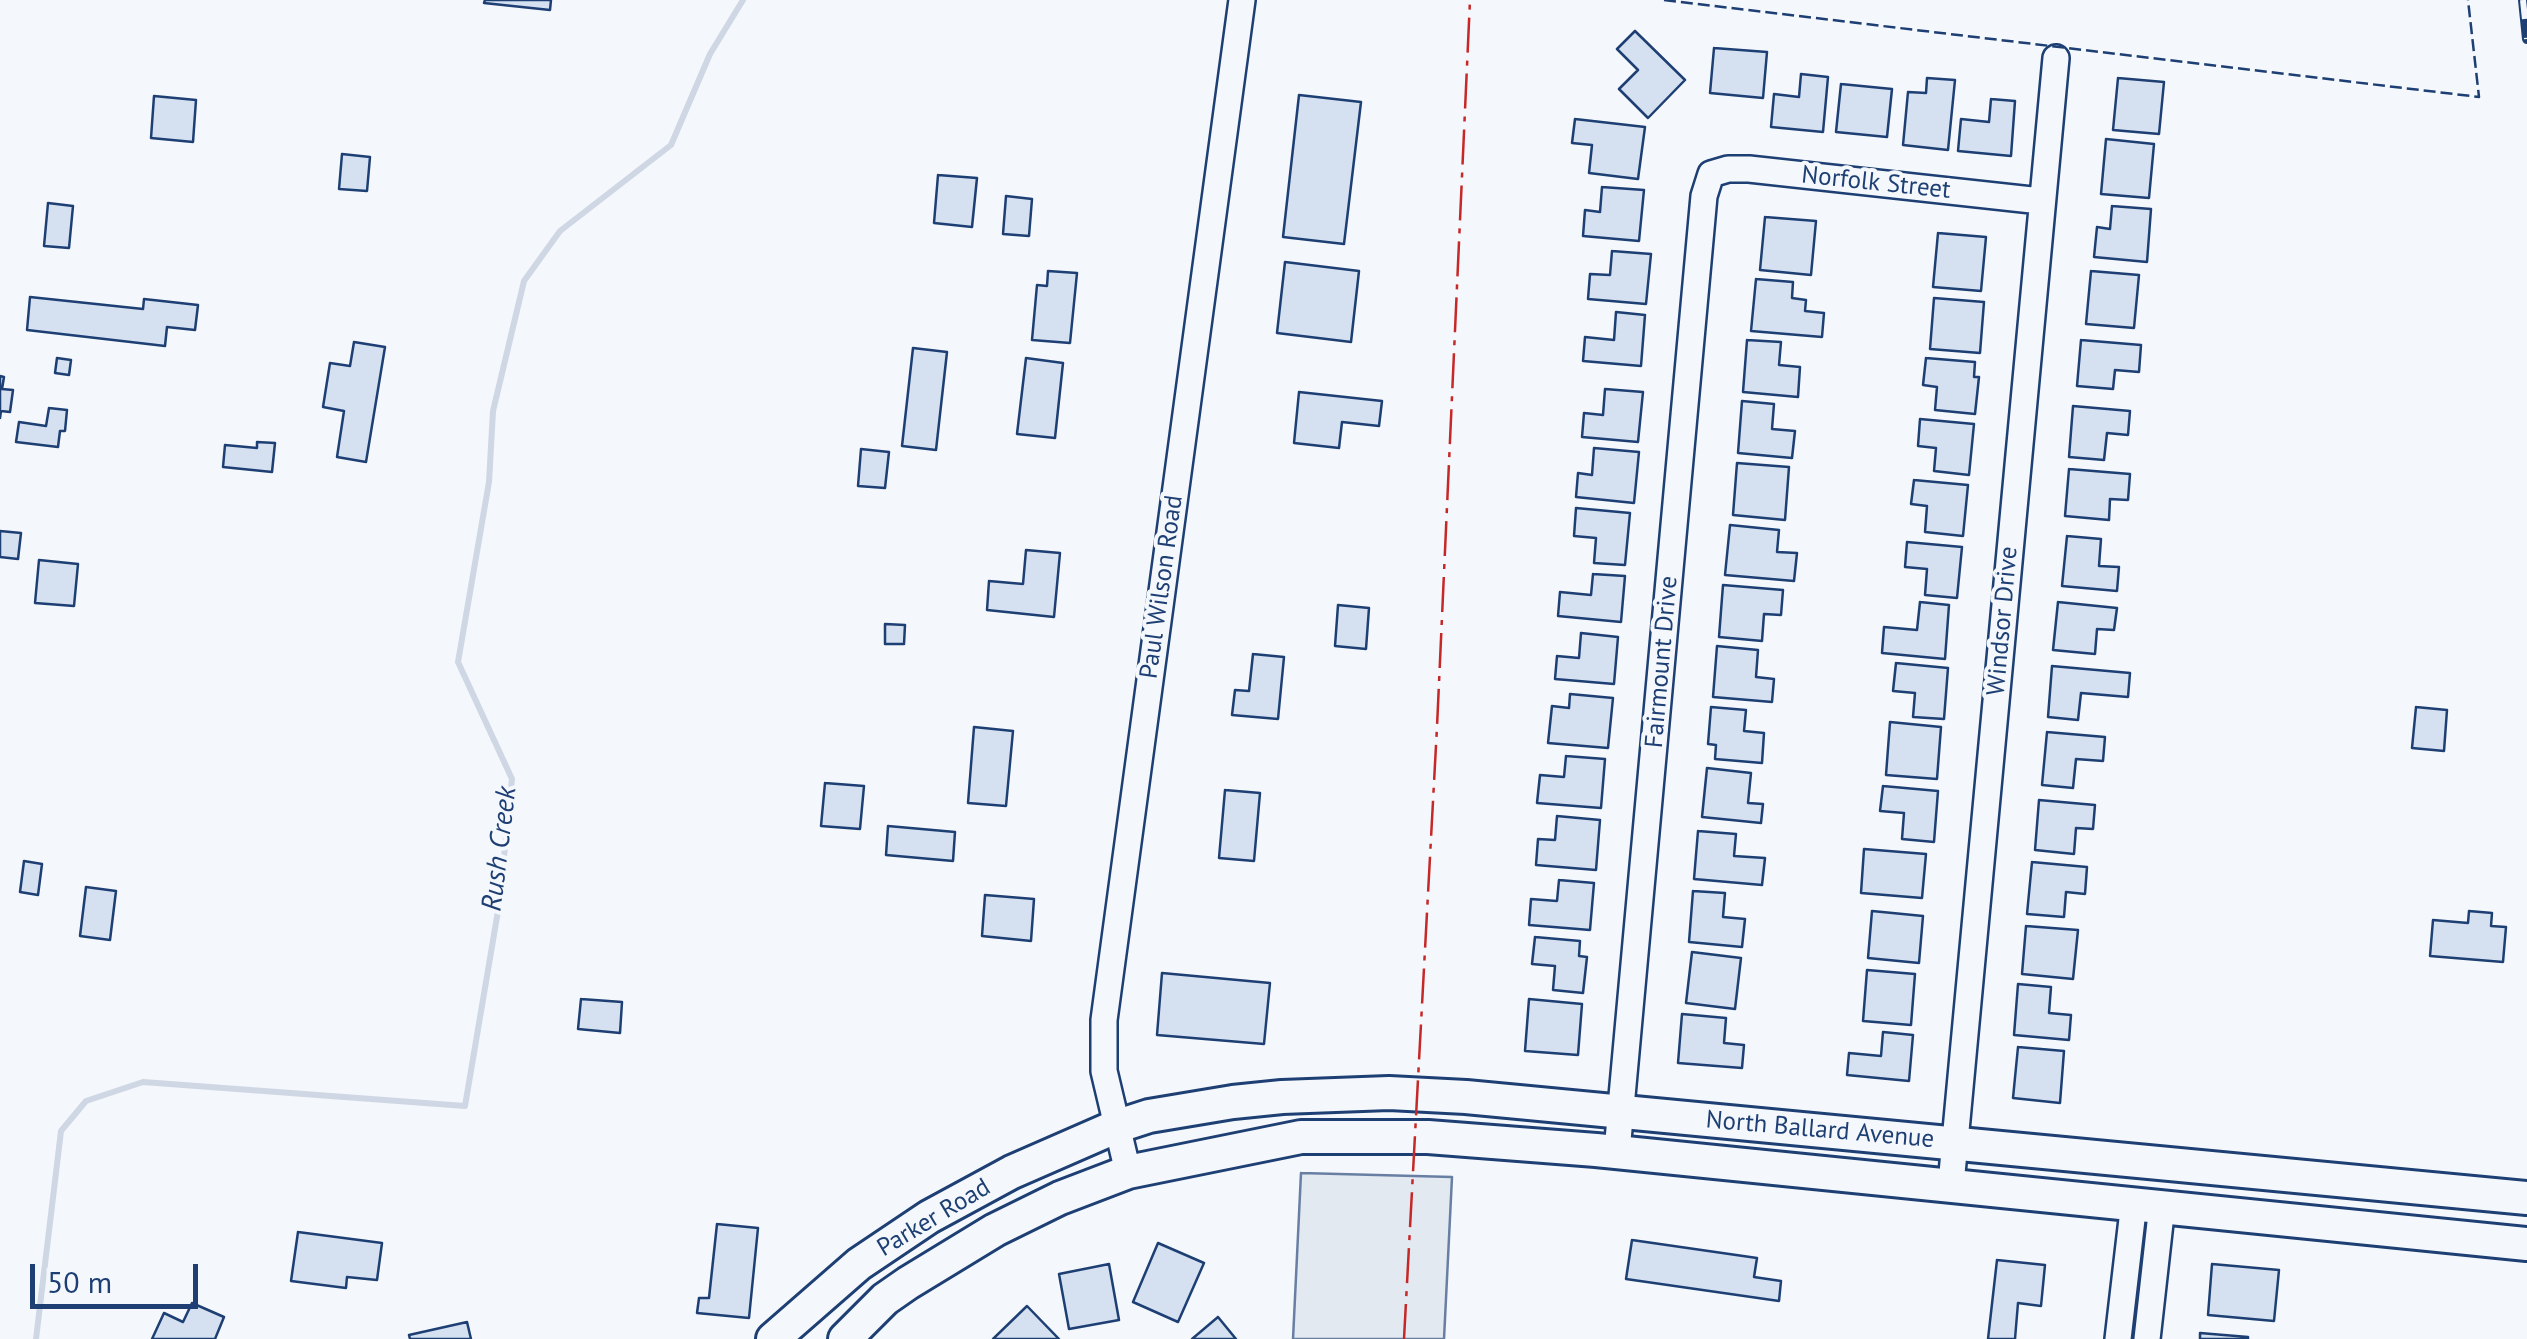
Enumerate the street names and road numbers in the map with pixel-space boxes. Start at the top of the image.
street label: Norfolk Street [1800,160,1952,206]
street label: Paul Wilson Road [1134,493,1190,681]
street label: Windsor Drive [1982,545,2024,697]
street label: Fairmount Drive [1640,575,1684,749]
street label: North Ballard Avenue [1705,1105,1935,1155]
street label: Parker Road [872,1173,996,1263]

